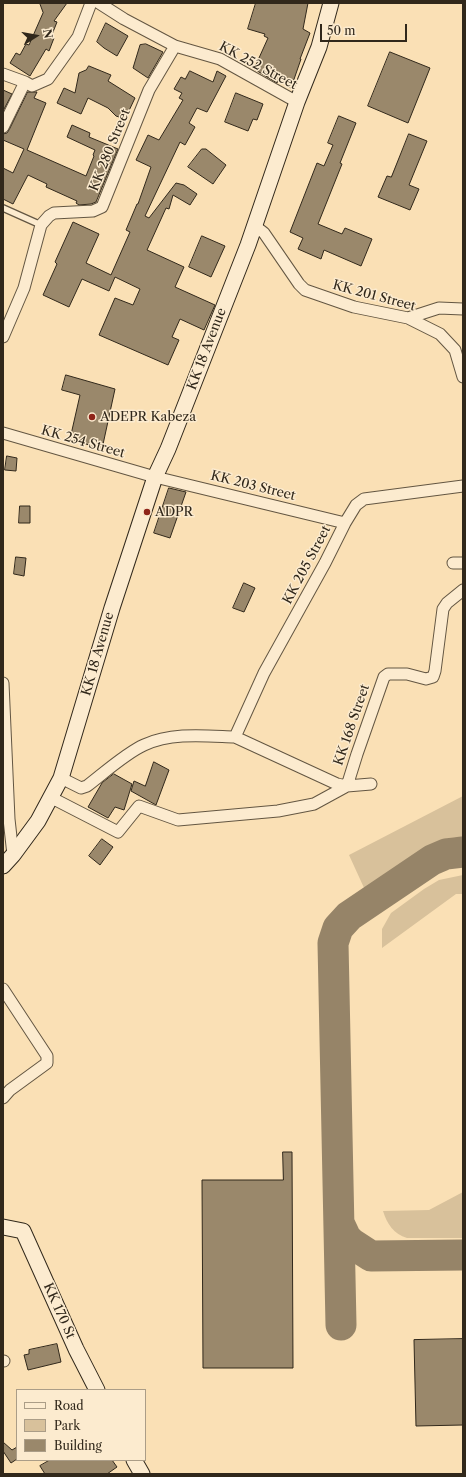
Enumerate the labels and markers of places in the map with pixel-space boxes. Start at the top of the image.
place label: ADEPR Kabeza [100,409,196,425]
marker: ADEPR Kabeza [87,412,97,422]
place label: ADPR [155,504,193,520]
marker: ADPR [142,507,152,517]

